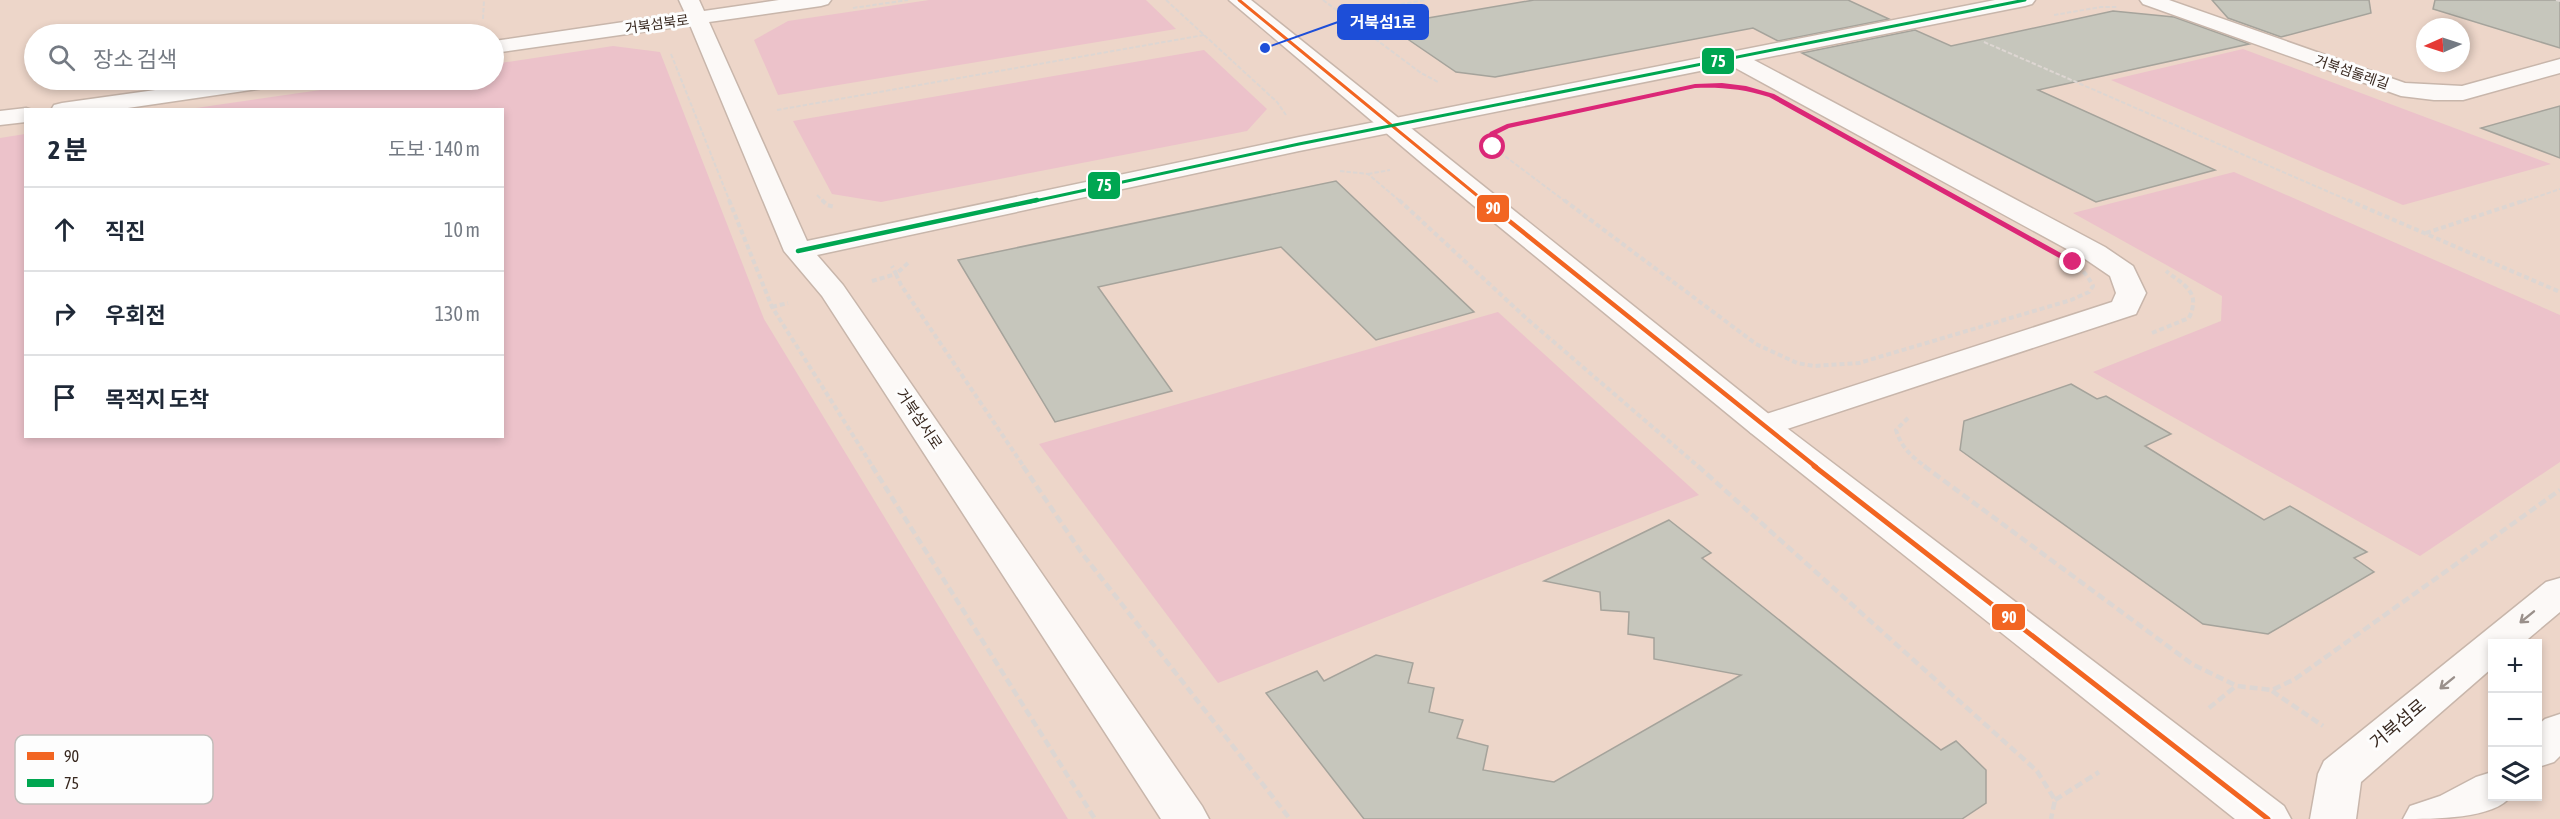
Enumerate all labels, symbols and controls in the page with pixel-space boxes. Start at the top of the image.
callout: 거북섬1로 [1338,5,1428,39]
street label: 거북섬북로 [624,12,690,36]
text: 거북섬1로 [1350,13,1416,31]
north arrow [2416,18,2470,72]
search box [24,24,504,90]
icon: search [45,41,78,74]
text: 장소 검색 [93,46,177,72]
line badge: 75 [1701,47,1735,75]
text: 75 [1710,52,1726,70]
street label: 거북섬둘레길 [2313,52,2391,92]
route start [1479,133,1505,159]
text: 2 분 [48,135,88,165]
text: 도보 · 140 m [388,137,480,160]
line badge: 75 [1087,171,1121,200]
text: 75 [1096,176,1112,194]
line badge: 90 [1476,194,1510,223]
text: 90 [1485,199,1501,217]
icon: ahead [48,213,81,246]
text: 직진 [105,218,145,244]
text: 10 m [444,218,480,241]
route end [2059,248,2085,274]
icon: right [48,297,81,330]
text: 우회전 [105,302,166,328]
text: 130 m [435,302,480,325]
icon: arrive [48,381,81,414]
street label: 거북섬서로 [893,385,946,452]
text: 목적지 도착 [105,386,209,412]
line badge: 90 [1991,603,2026,631]
text: 90 [2001,608,2017,626]
one-way arrow [2520,610,2536,623]
map controls [2488,639,2542,801]
button: + [2488,639,2542,693]
one-way arrow [2439,676,2455,689]
button: − [2488,693,2542,747]
street label: 거북섬로 [2366,694,2430,753]
legend [15,735,213,804]
text: 90 [64,747,79,765]
button: layers [2488,747,2542,801]
text: 75 [64,774,79,792]

